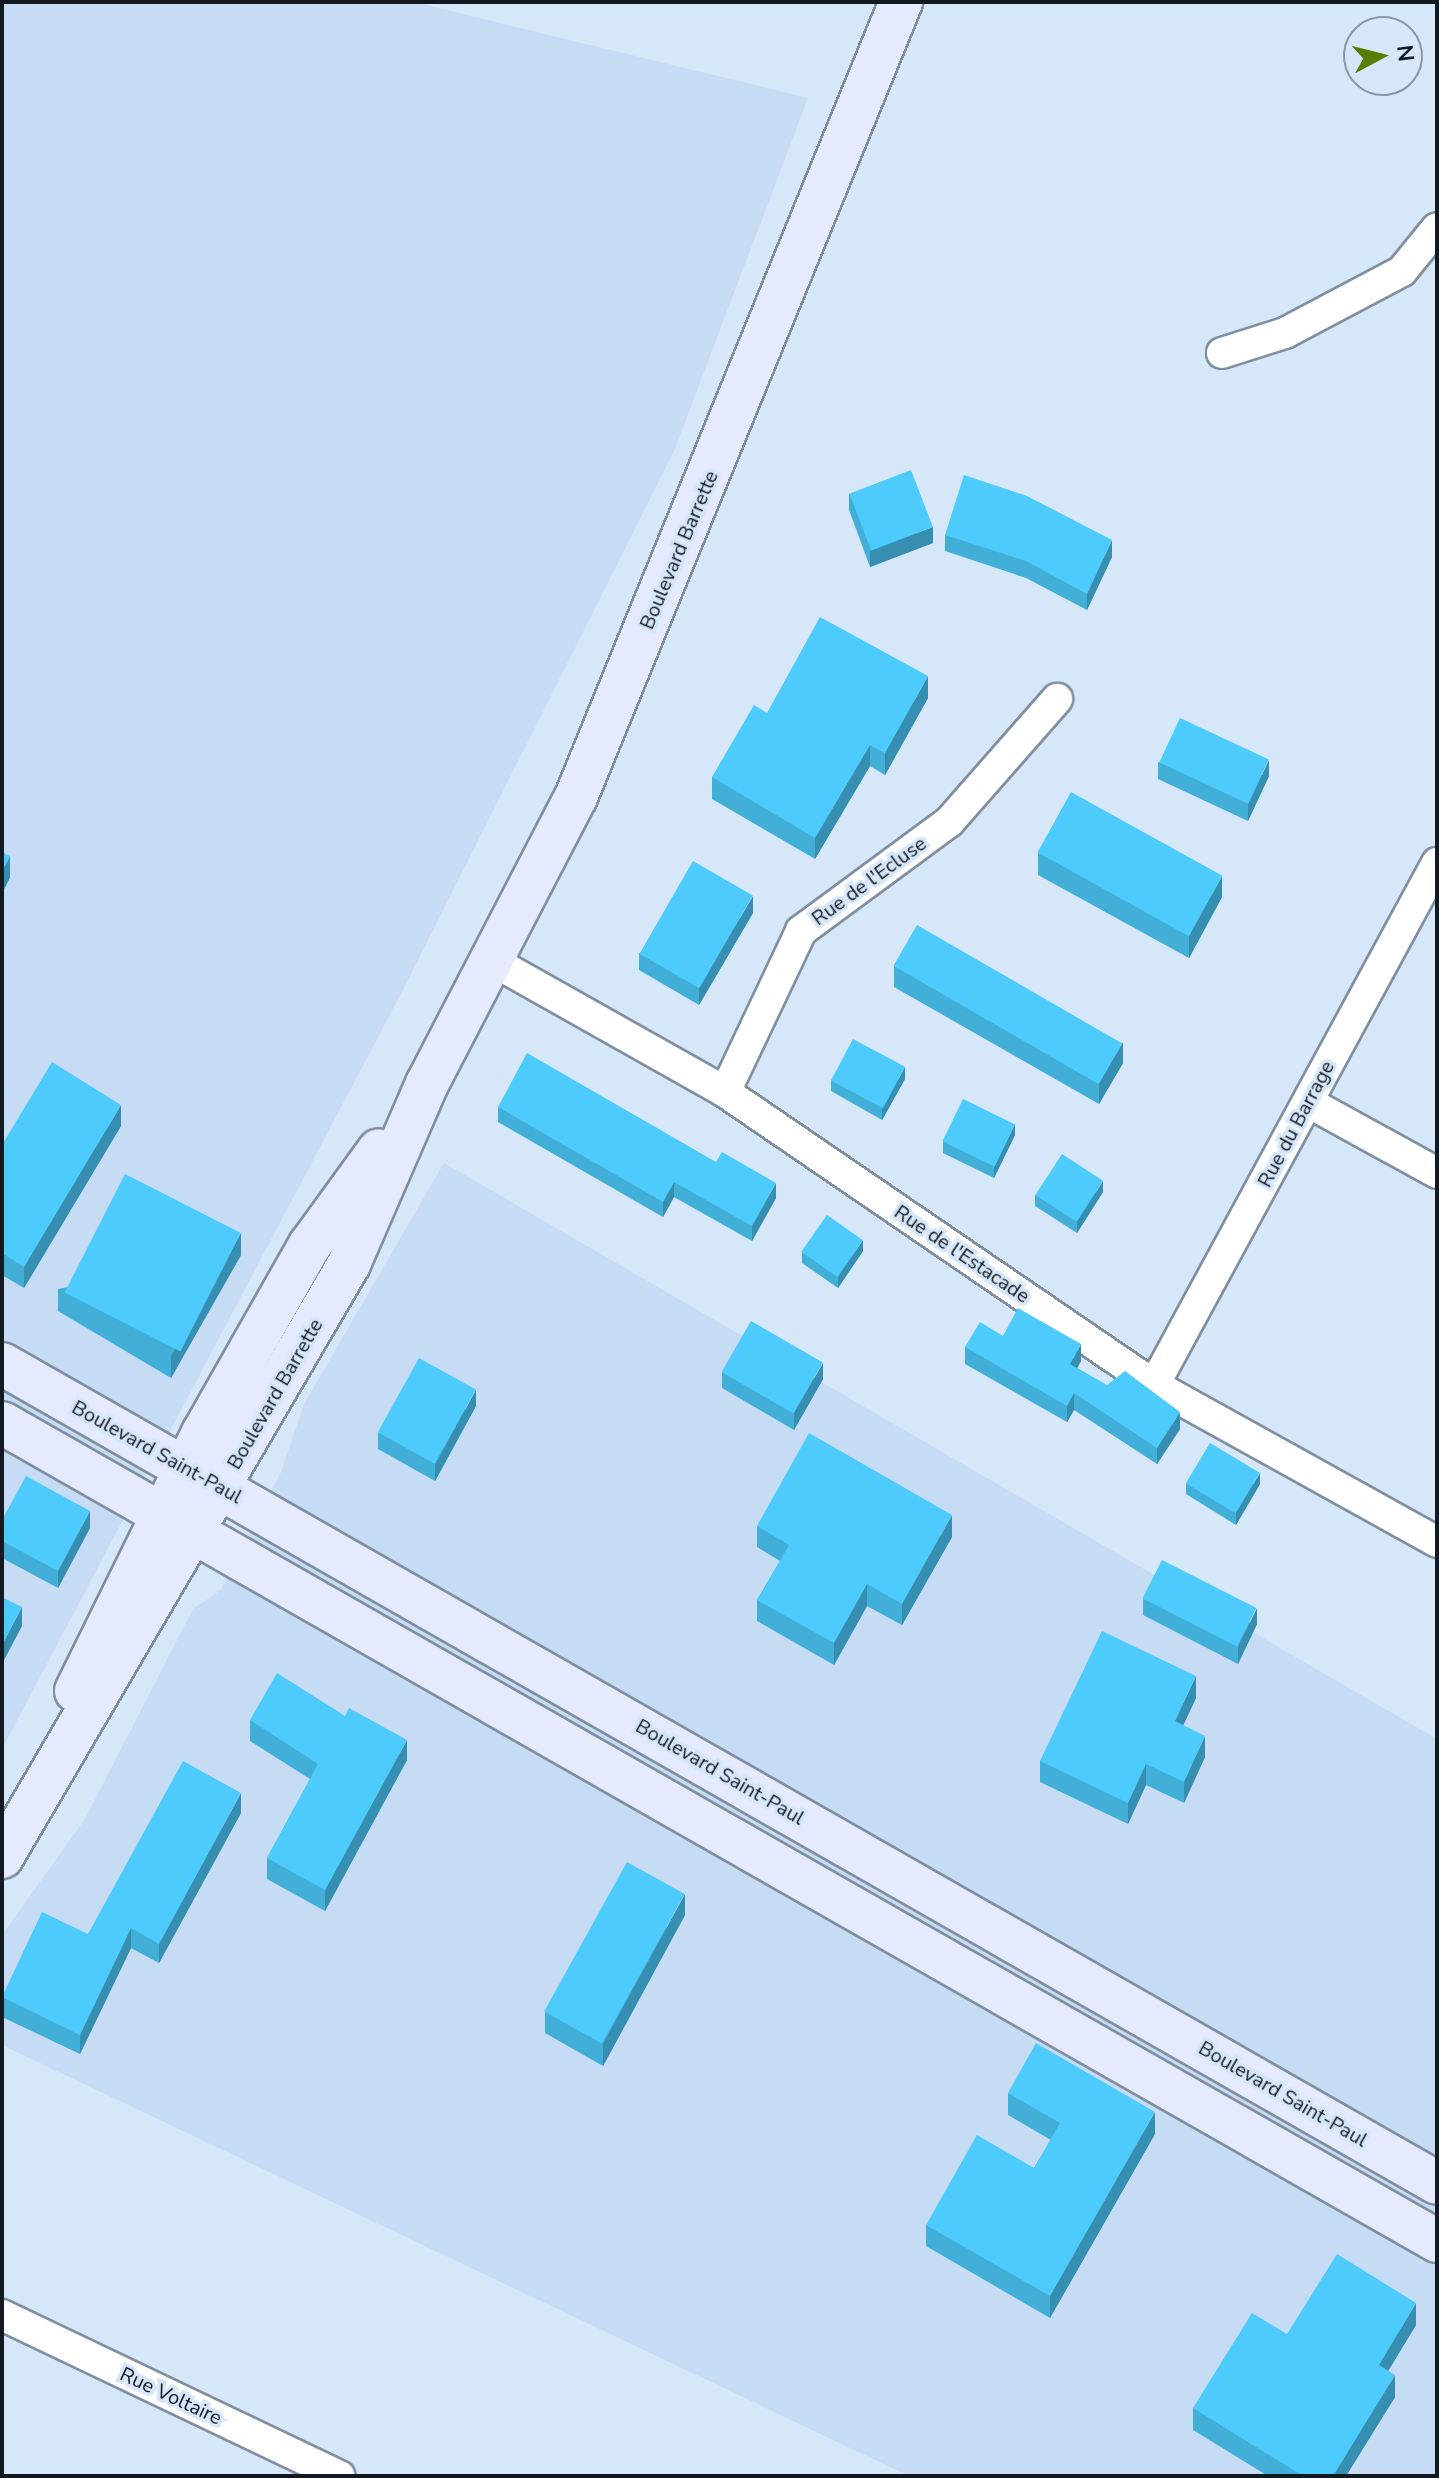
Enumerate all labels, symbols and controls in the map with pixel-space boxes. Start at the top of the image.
north arrow [1343,16,1423,96]
text: N [1389,43,1421,63]
street label: Boulevard Barrette [635,467,723,633]
street label: Rue de l'Ecluse [807,831,931,931]
street label: Rue du Barrage [1253,1057,1339,1191]
street label: Rue de l'Estacade [890,1200,1034,1308]
street label: Boulevard Barrette [222,1314,328,1474]
street label: Boulevard Saint-Paul [68,1395,246,1509]
street label: Boulevard Saint-Paul [631,1714,809,1830]
street label: Boulevard Saint-Paul [1194,2036,1372,2152]
street label: Rue Voltaire [116,2362,226,2430]

